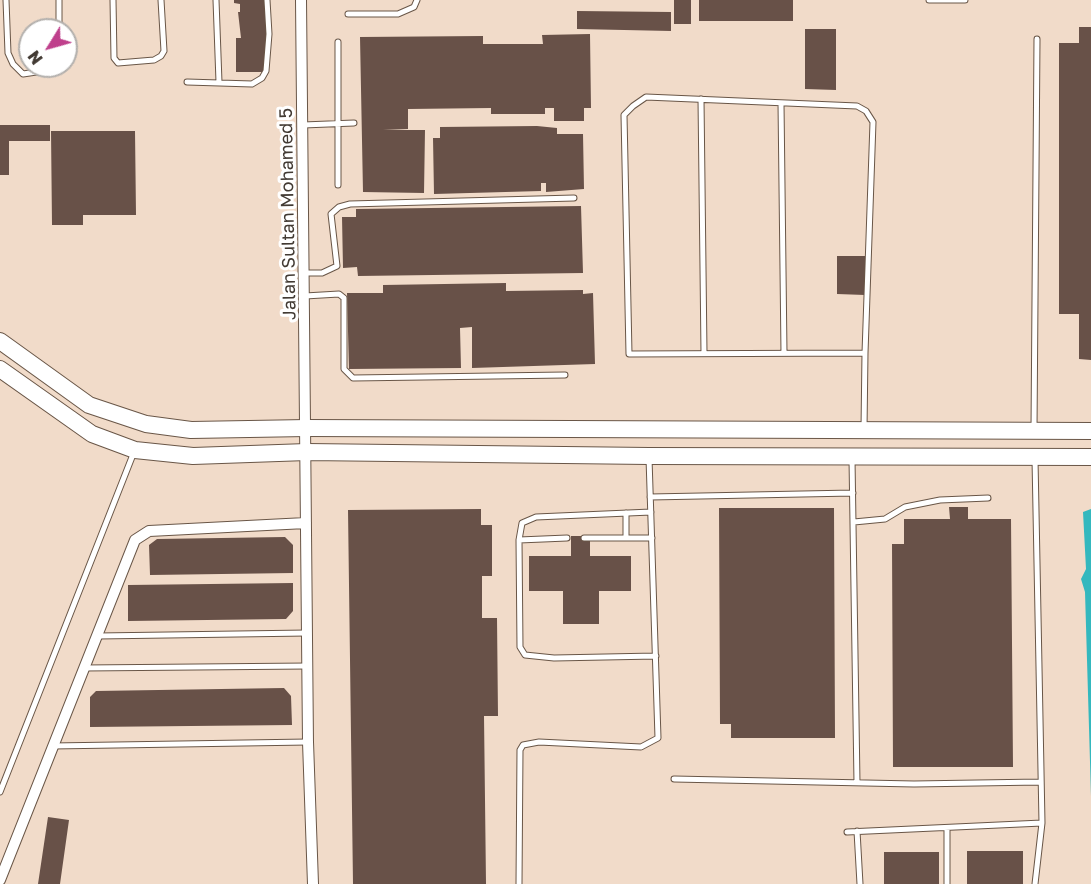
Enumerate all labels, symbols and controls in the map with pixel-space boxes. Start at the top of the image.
north arrow [18,18,78,78]
text: N [24,47,47,69]
street label: Jalan Sultan Mohamed 5 [275,108,301,320]

